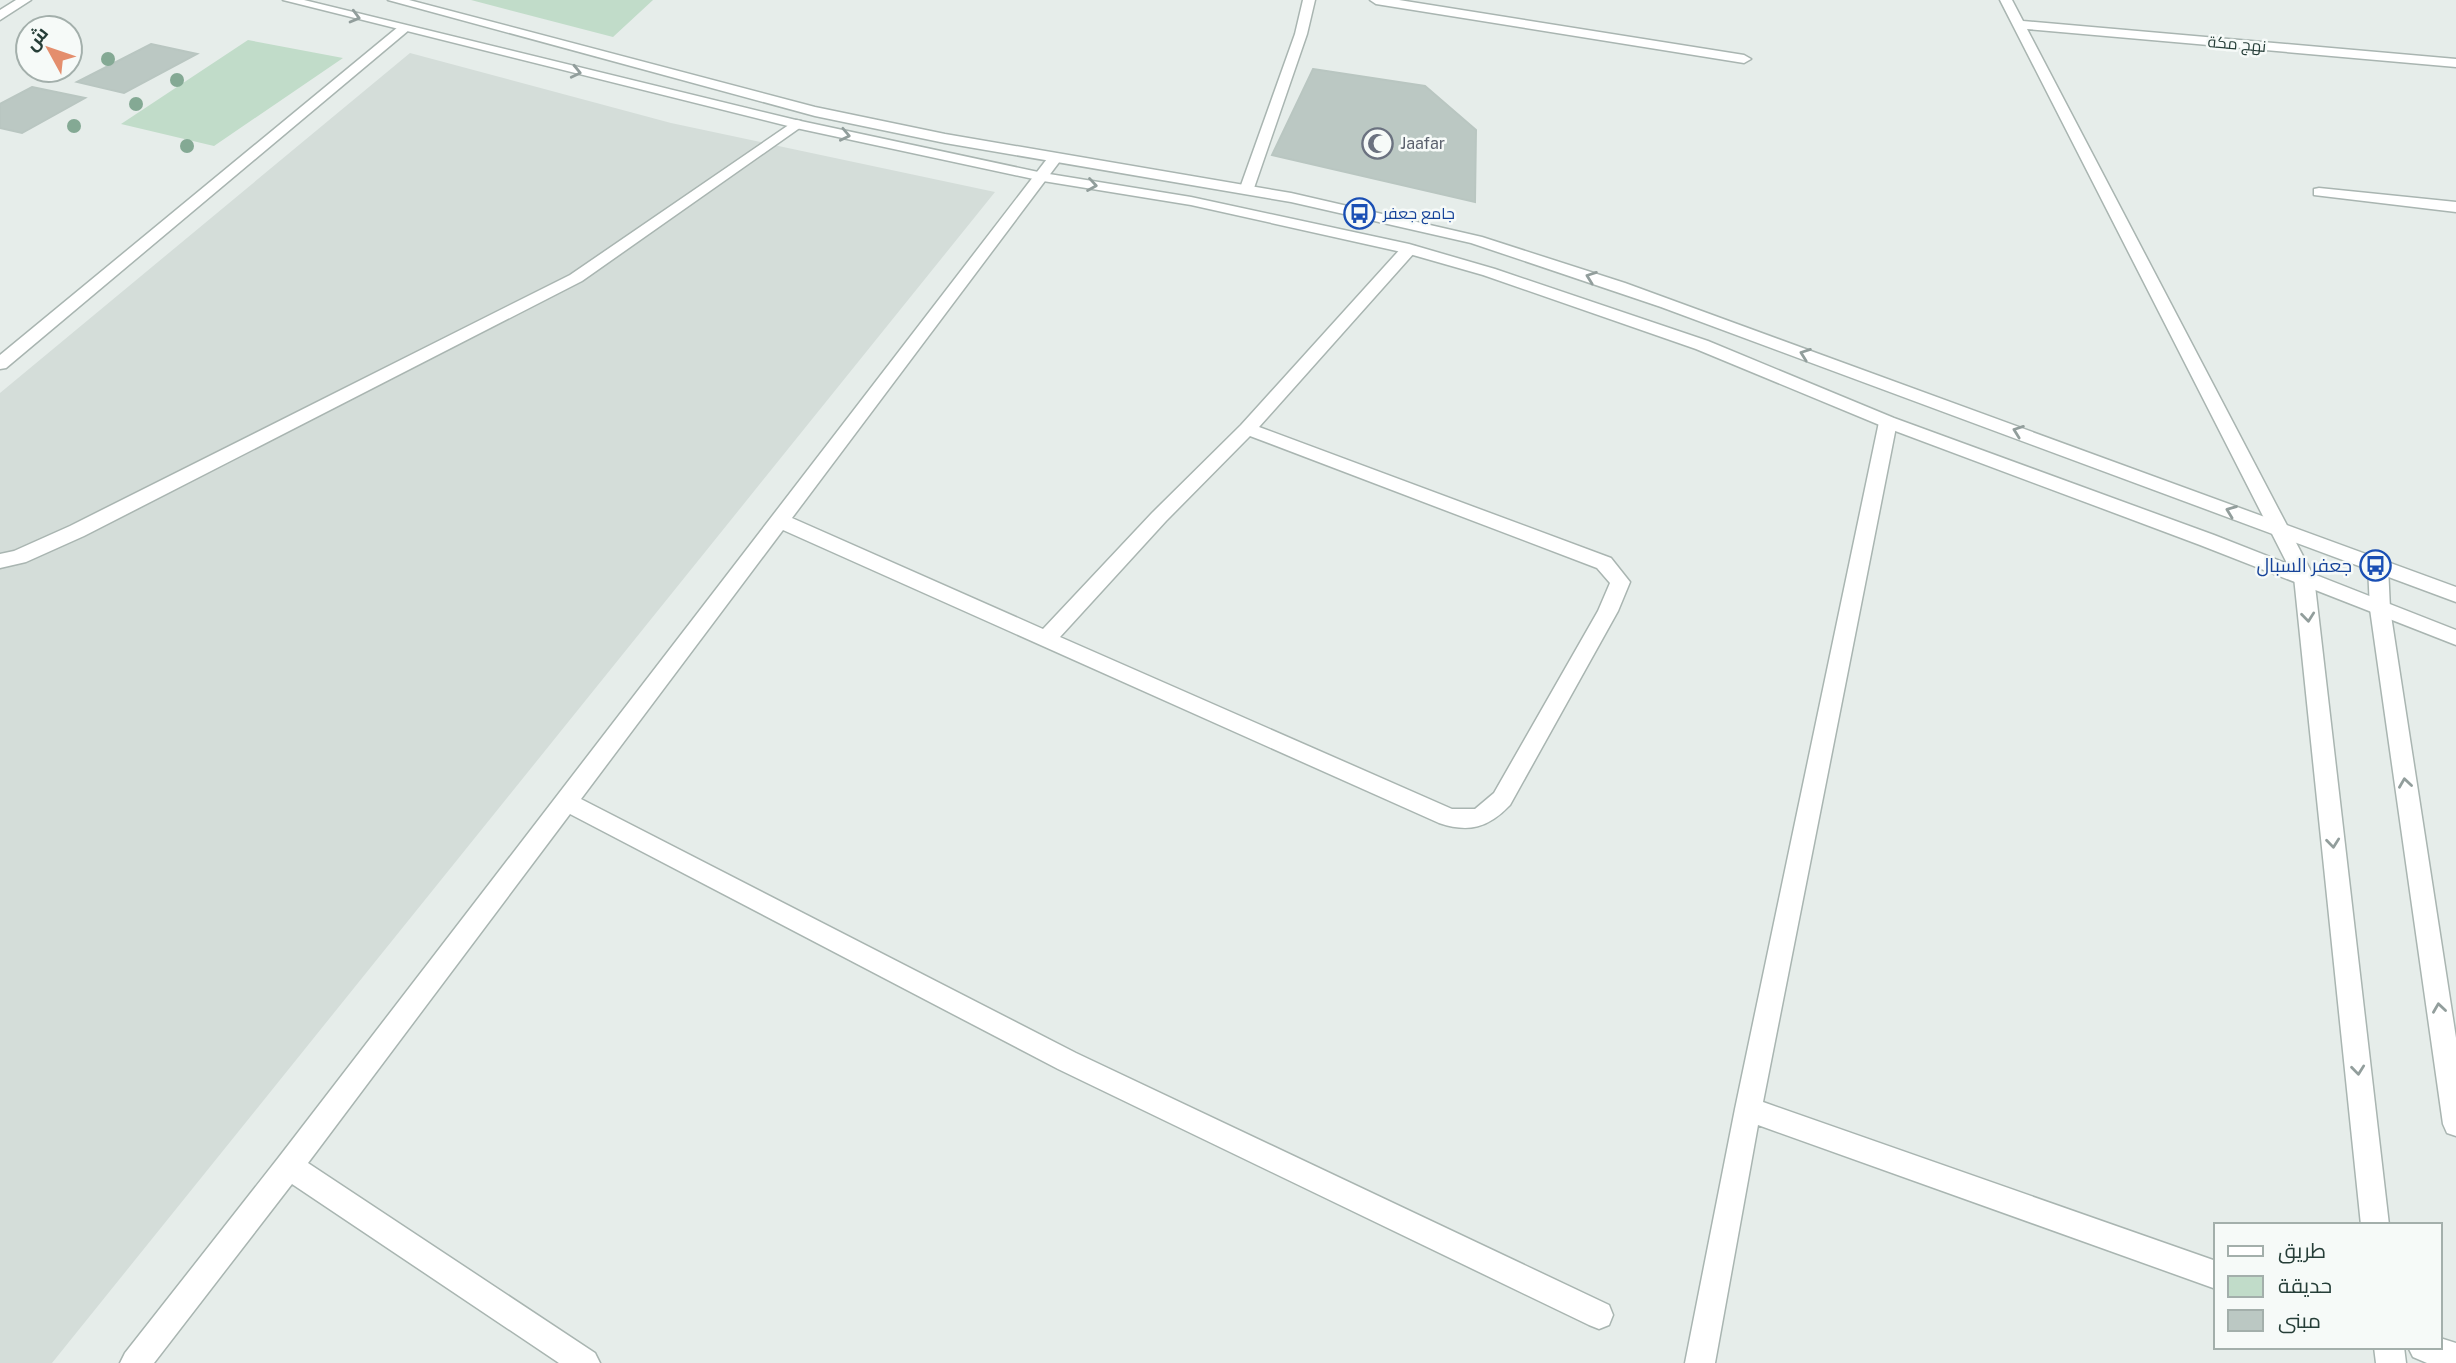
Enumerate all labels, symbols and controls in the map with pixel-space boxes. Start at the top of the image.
one-way arrow [349,9,361,24]
north arrow [14,14,84,84]
text: ش [20,22,53,55]
street label: نهج مكة [2207,32,2267,58]
one-way arrow [570,63,582,78]
one-way arrow [839,126,851,141]
mosque icon: Jaafar [1360,126,1394,160]
place label: Jaafar [1400,134,1445,153]
one-way arrow [1086,177,1098,192]
bus stop icon: جامع جعفر [1343,196,1377,230]
place label: جامع جعفر [1382,204,1455,225]
one-way arrow [1585,271,1597,285]
one-way arrow [1799,348,1811,362]
one-way arrow [2013,425,2025,439]
one-way arrow [2226,506,2238,520]
bus stop icon: جعفر السبال [2358,548,2392,582]
place label: جعفر السبال [2256,554,2352,577]
one-way arrow [2300,612,2315,623]
one-way arrow [2398,777,2413,789]
one-way arrow [2325,838,2340,849]
one-way arrow [2432,1002,2447,1014]
one-way arrow [2350,1064,2365,1075]
legend [2214,1223,2442,1349]
text: طريق [2278,1238,2326,1264]
text: حديقة [2278,1273,2332,1298]
text: مبنى [2278,1308,2321,1334]

